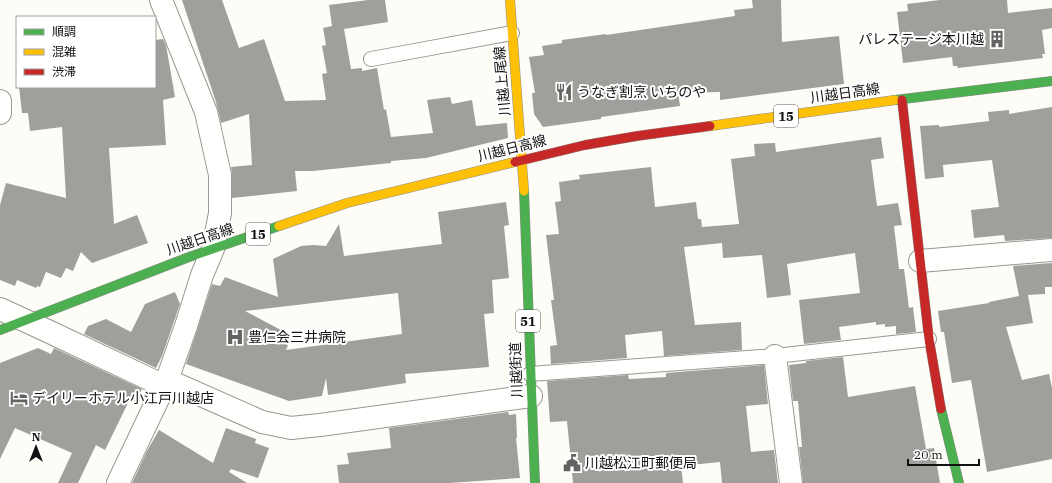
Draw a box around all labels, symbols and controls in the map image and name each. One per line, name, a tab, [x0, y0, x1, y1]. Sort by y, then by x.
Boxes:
legend	[16, 16, 156, 88]
text: 順調	[52, 24, 76, 39]
building icon: パレステージ本川越	[987, 29, 1007, 49]
place label: パレステージ本川越	[858, 30, 984, 48]
text: 混雑	[52, 44, 76, 59]
street label: 川越上尾線	[490, 45, 514, 117]
text: 渋滞	[52, 64, 76, 79]
street label: 川越日高線	[809, 79, 881, 107]
restaurant icon: うなぎ割烹 いちのや	[554, 82, 574, 102]
place label: うなぎ割烹 いちのや	[577, 83, 706, 101]
road number: 15	[774, 105, 798, 127]
street label: 川越日高線	[476, 131, 548, 165]
street label: 川越日高線	[164, 219, 236, 259]
road number: 15	[246, 223, 270, 245]
road number: 51	[516, 310, 540, 332]
hospital icon: 豊仁会三井病院	[225, 327, 245, 347]
place label: 豊仁会三井病院	[248, 328, 346, 346]
street label: 川越街道	[506, 342, 526, 398]
hotel icon: デイリーホテル小江戸川越店	[9, 388, 29, 408]
place label: デイリーホテル小江戸川越店	[32, 389, 214, 407]
north arrow	[16, 427, 56, 467]
text: N	[32, 430, 41, 444]
scale bar	[908, 441, 979, 467]
text: 20 m	[914, 447, 943, 462]
public building icon: 川越松江町郵便局	[562, 453, 582, 473]
place label: 川越松江町郵便局	[585, 454, 697, 472]

